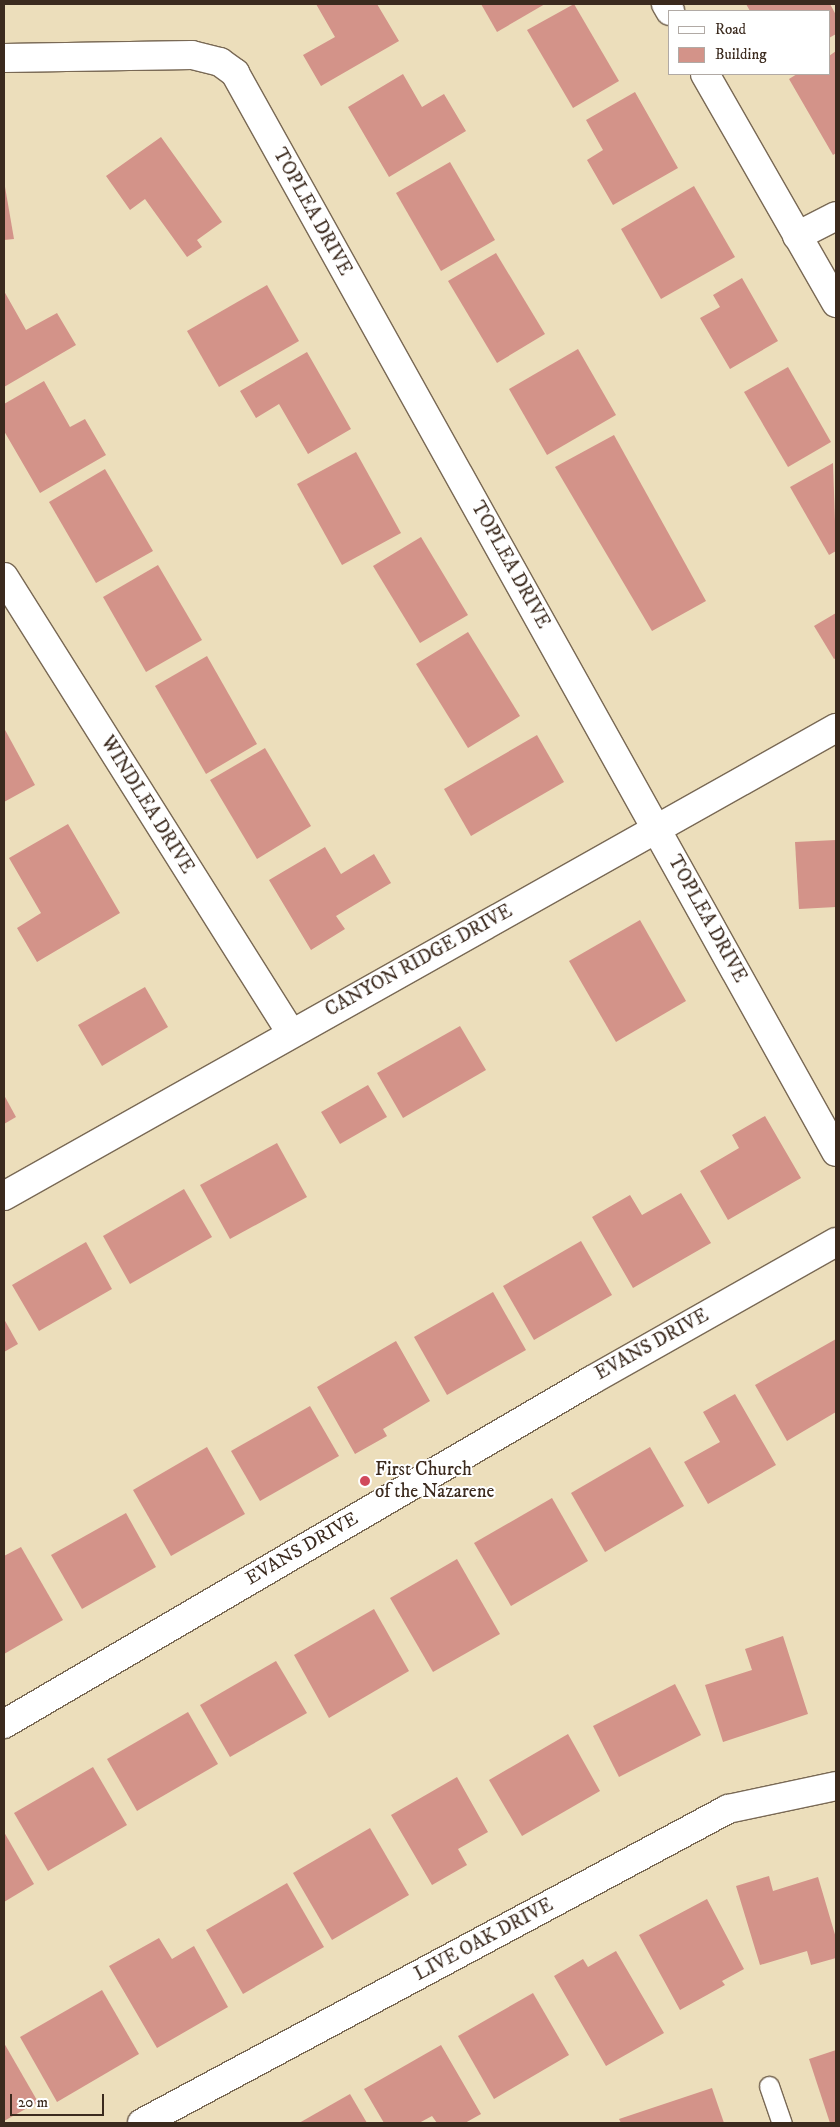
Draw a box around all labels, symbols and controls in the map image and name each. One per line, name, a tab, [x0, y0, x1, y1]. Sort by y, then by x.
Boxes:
legend	[668, 10, 830, 75]
text: Road	[715, 20, 746, 39]
text: Building	[715, 45, 767, 64]
street label: TOPLEA DRIVE	[268, 144, 356, 280]
street label: TOPLEA DRIVE	[466, 497, 554, 633]
street label: WINDLEA DRIVE	[95, 732, 199, 878]
street label: TOPLEA DRIVE	[663, 851, 751, 987]
street label: CANYON RIDGE DRIVE	[322, 900, 516, 1022]
street label: EVANS DRIVE	[591, 1304, 713, 1386]
place label: First Church of the Nazarene	[375, 1459, 494, 1503]
marker: First Church of the Nazarene	[359, 1475, 371, 1487]
street label: EVANS DRIVE	[242, 1508, 362, 1590]
street label: LIVE OAK DRIVE	[411, 1894, 557, 1986]
scale bar	[12, 2084, 106, 2116]
text: 20 m	[18, 2093, 48, 2112]

